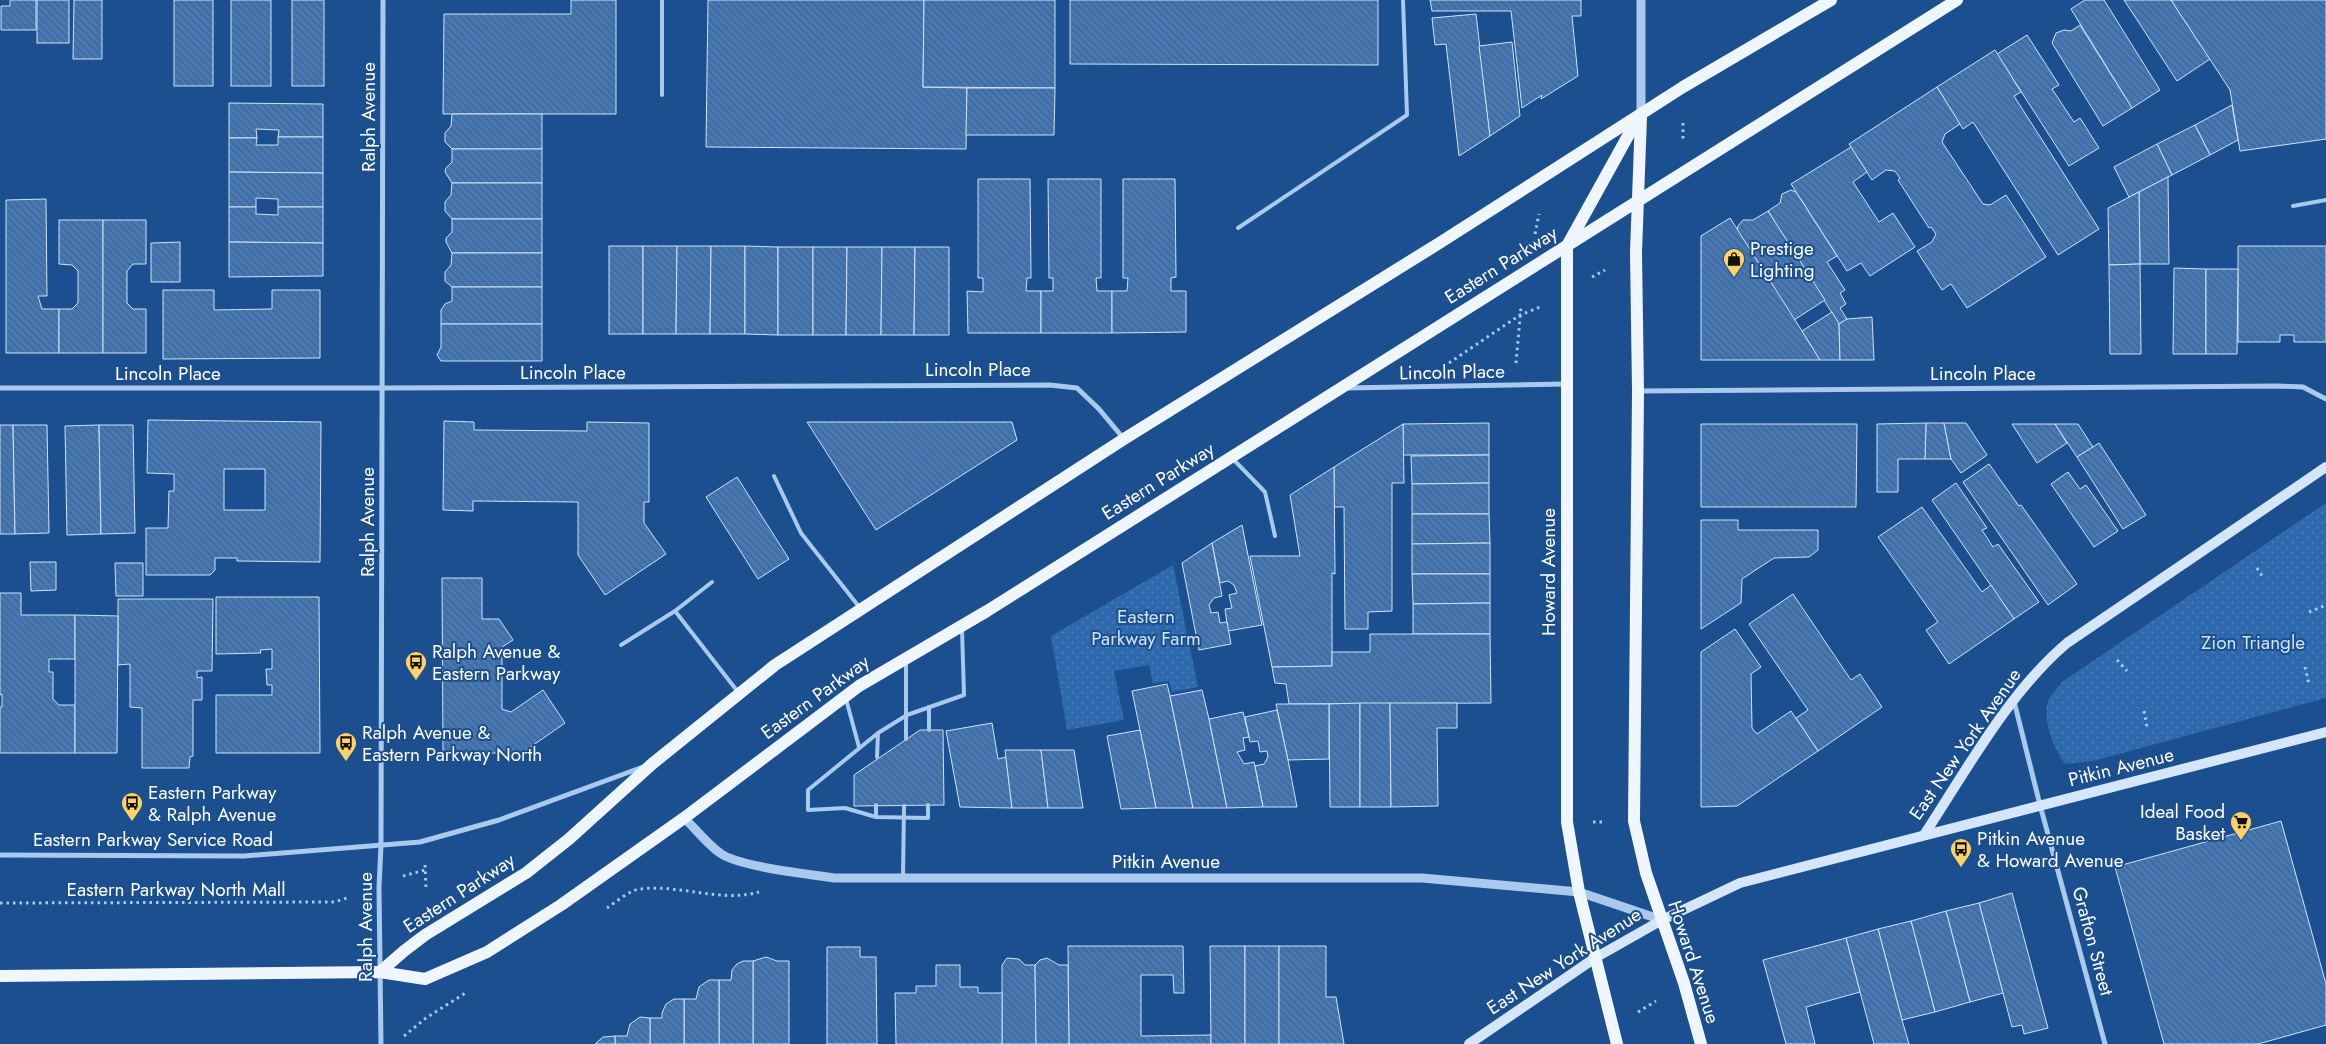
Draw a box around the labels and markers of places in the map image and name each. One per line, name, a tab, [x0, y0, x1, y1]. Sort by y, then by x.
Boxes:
place label: Prestige Lighting	[1750, 235, 1815, 284]
shop icon: Prestige Lighting	[1722, 247, 1746, 278]
place label: Ralph Avenue & Eastern Parkway	[432, 638, 561, 687]
bus stop icon: Ralph Avenue & Eastern Parkway	[404, 650, 428, 681]
place label: Ralph Avenue & Eastern Parkway North	[362, 719, 542, 768]
bus stop icon: Ralph Avenue & Eastern Parkway North	[334, 731, 358, 762]
place label: Eastern Parkway & Ralph Avenue	[148, 779, 277, 828]
bus stop icon: Eastern Parkway & Ralph Avenue	[120, 791, 144, 822]
place label: Ideal Food Basket	[2140, 798, 2225, 847]
supermarket icon: Ideal Food Basket	[2229, 810, 2253, 841]
place label: Pitkin Avenue & Howard Avenue	[1977, 825, 2124, 874]
bus stop icon: Pitkin Avenue & Howard Avenue	[1949, 837, 1973, 868]

